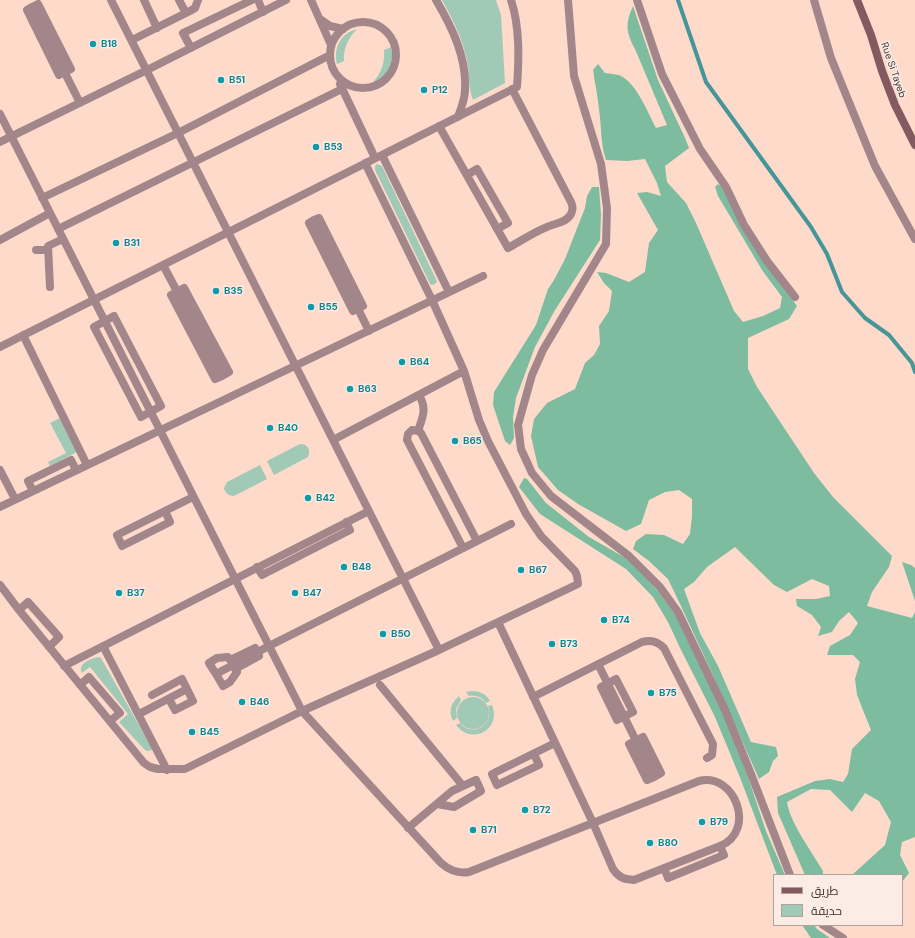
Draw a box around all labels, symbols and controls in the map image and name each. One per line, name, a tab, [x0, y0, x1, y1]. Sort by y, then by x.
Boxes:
place label: B18	[101, 38, 117, 50]
marker: B18	[88, 39, 98, 49]
street label: Rue Si Tayeb	[878, 41, 908, 99]
place label: B51	[229, 74, 245, 86]
marker: B51	[216, 75, 226, 85]
place label: P12	[432, 84, 448, 96]
marker: P12	[419, 85, 429, 95]
place label: B53	[324, 141, 343, 153]
marker: B53	[311, 142, 321, 152]
place label: B31	[124, 237, 140, 249]
marker: B31	[111, 238, 121, 248]
place label: B35	[224, 285, 243, 297]
marker: B35	[211, 286, 221, 296]
place label: B55	[319, 301, 338, 313]
marker: B55	[306, 302, 316, 312]
place label: B64	[410, 356, 429, 368]
marker: B64	[397, 357, 407, 367]
place label: B63	[358, 383, 377, 395]
marker: B63	[345, 384, 355, 394]
place label: B40	[278, 422, 298, 434]
marker: B40	[265, 423, 275, 433]
place label: B65	[463, 435, 482, 447]
marker: B65	[450, 436, 460, 446]
place label: B42	[316, 492, 335, 504]
marker: B42	[303, 493, 313, 503]
place label: B48	[352, 561, 371, 573]
marker: B48	[339, 562, 349, 572]
place label: B67	[529, 564, 547, 576]
marker: B67	[516, 565, 526, 575]
place label: B37	[127, 587, 145, 599]
place label: B47	[303, 587, 321, 599]
marker: B37	[114, 588, 124, 598]
marker: B47	[290, 588, 300, 598]
place label: B74	[612, 614, 630, 626]
marker: B74	[599, 615, 609, 625]
place label: B50	[391, 628, 411, 640]
marker: B50	[378, 629, 388, 639]
place label: B73	[560, 638, 578, 650]
marker: B73	[547, 639, 557, 649]
place label: B75	[659, 687, 677, 699]
marker: B75	[646, 688, 656, 698]
place label: B46	[250, 696, 269, 708]
marker: B46	[237, 697, 247, 707]
place label: B45	[200, 726, 219, 738]
marker: B45	[187, 727, 197, 737]
place label: B72	[533, 804, 550, 816]
marker: B72	[520, 805, 530, 815]
place label: B79	[710, 816, 728, 828]
marker: B79	[697, 817, 707, 827]
place label: B71	[481, 824, 497, 836]
marker: B71	[468, 825, 478, 835]
place label: B80	[658, 837, 678, 849]
marker: B80	[645, 838, 655, 848]
legend	[773, 874, 903, 926]
text: طريق	[811, 883, 838, 899]
text: حديقة	[811, 903, 842, 919]

